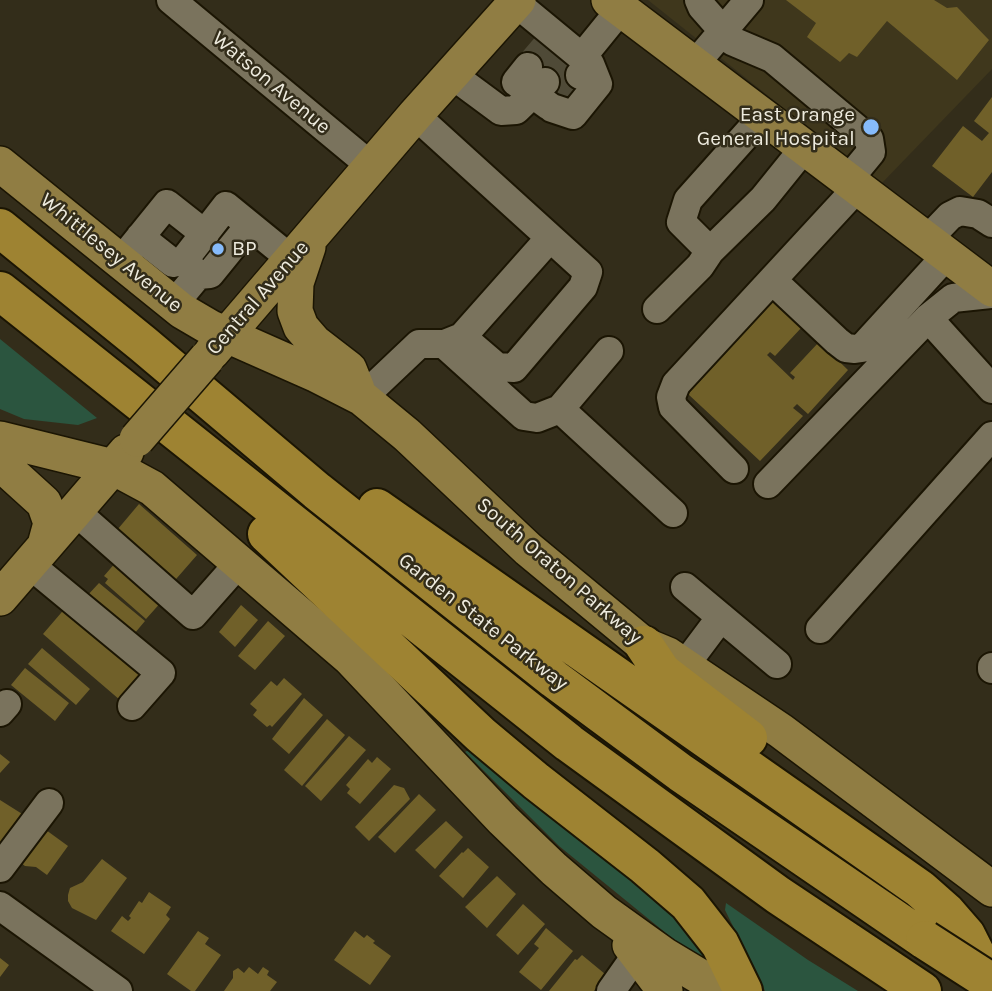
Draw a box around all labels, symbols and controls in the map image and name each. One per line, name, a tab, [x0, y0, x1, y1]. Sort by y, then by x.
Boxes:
street label: Watson Avenue	[207, 26, 335, 140]
place label: East Orange General Hospital	[697, 102, 855, 152]
marker: East Orange General Hospital	[861, 117, 881, 137]
street label: Whittlesey Avenue	[35, 188, 187, 318]
street label: Central Avenue	[201, 236, 315, 360]
place label: BP	[232, 236, 257, 262]
marker: BP	[210, 241, 226, 257]
street label: South Oraton Parkway	[471, 492, 647, 650]
street label: Garden State Parkway	[393, 548, 573, 696]

